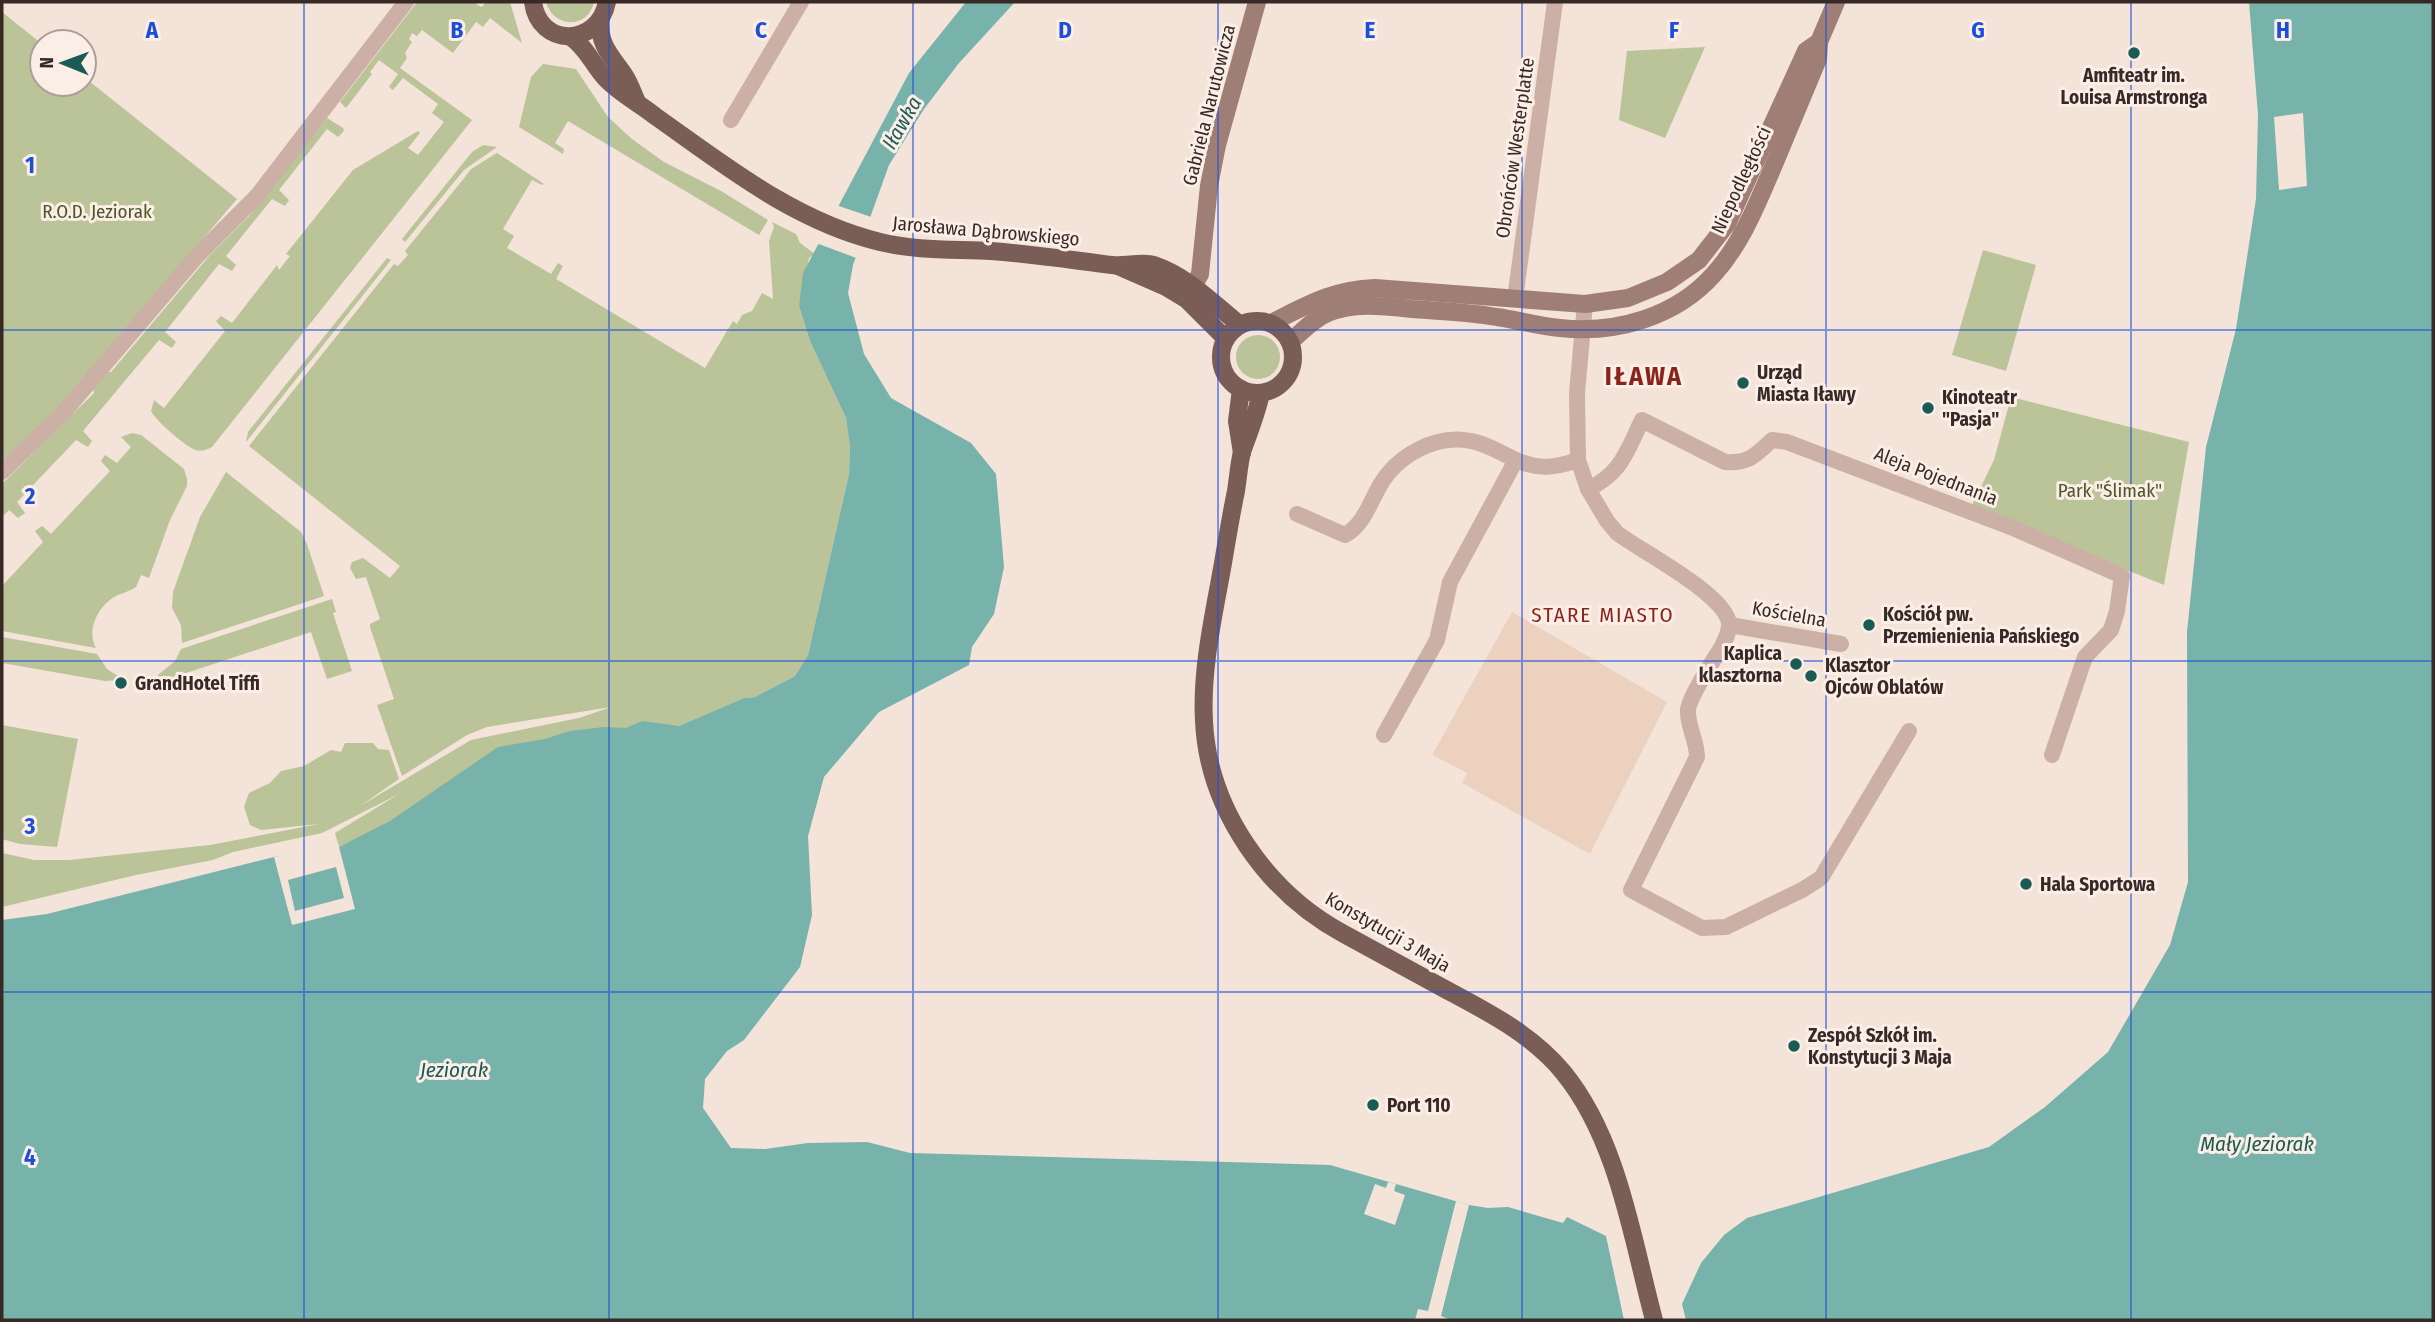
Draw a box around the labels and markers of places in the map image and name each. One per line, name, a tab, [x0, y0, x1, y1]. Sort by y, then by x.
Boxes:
marker: Amfiteatr im. Louisa Armstronga	[2126, 45, 2142, 61]
place label: Amfiteatr im. Louisa Armstronga	[2061, 64, 2207, 109]
place label: Urząd Miasta Iławy	[1757, 361, 1857, 406]
marker: Urząd Miasta Iławy	[1735, 375, 1751, 391]
place label: Kinoteatr "Pasja"	[1942, 386, 2018, 431]
marker: Kinoteatr "Pasja"	[1920, 400, 1936, 416]
place label: Kościół pw. Przemienienia Pańskiego	[1883, 603, 2080, 648]
marker: Kościół pw. Przemienienia Pańskiego	[1861, 617, 1877, 633]
place label: Kaplica klasztorna	[1699, 642, 1782, 687]
place label: Klasztor Ojców Oblatów	[1825, 654, 1943, 699]
marker: Kaplica klasztorna	[1788, 656, 1804, 672]
marker: Klasztor Ojców Oblatów	[1803, 668, 1819, 684]
place label: GrandHotel Tiffi	[135, 672, 260, 695]
marker: GrandHotel Tiffi	[113, 675, 129, 691]
place label: Hala Sportowa	[2040, 873, 2155, 896]
marker: Hala Sportowa	[2018, 876, 2034, 892]
place label: Zespół Szkół im. Konstytucji 3 Maja	[1808, 1024, 1952, 1069]
marker: Zespół Szkół im. Konstytucji 3 Maja	[1786, 1038, 1802, 1054]
place label: Port 110	[1387, 1094, 1451, 1117]
marker: Port 110	[1365, 1097, 1381, 1113]

